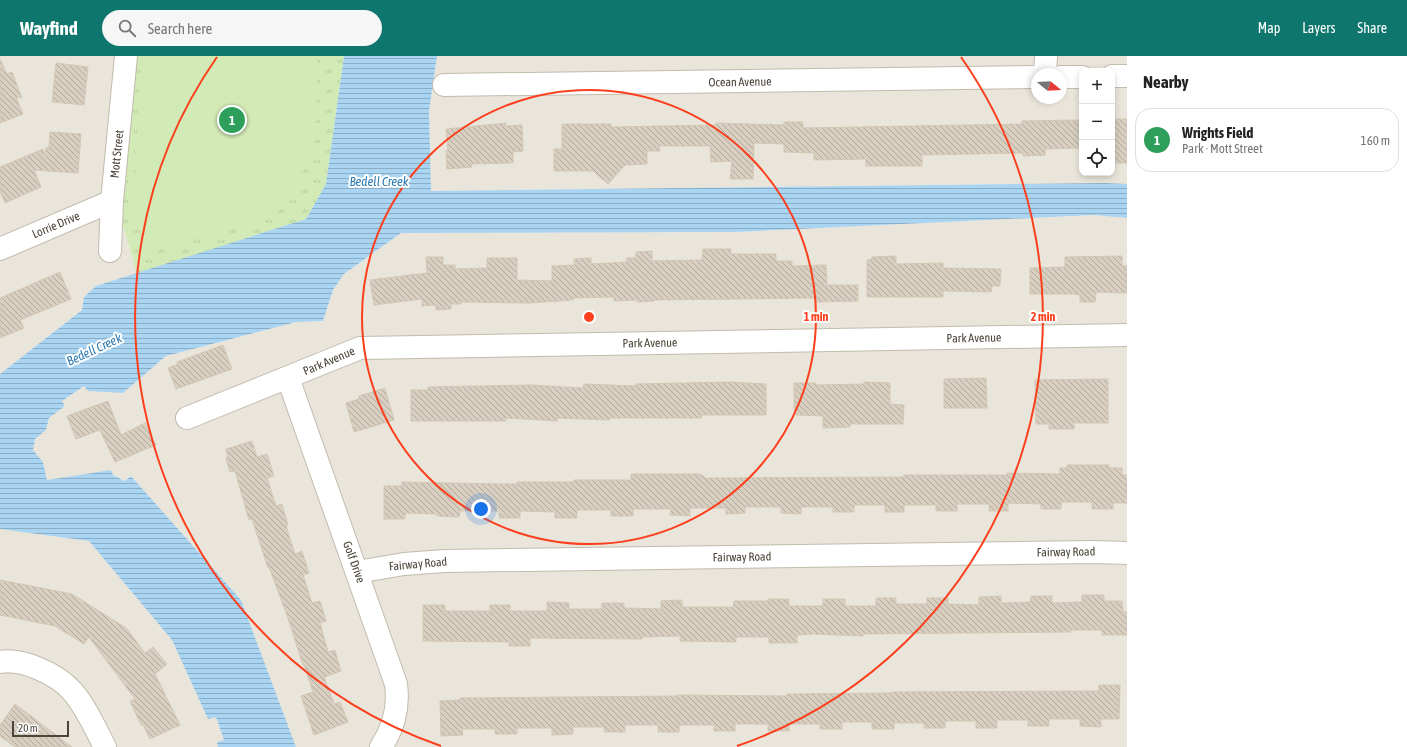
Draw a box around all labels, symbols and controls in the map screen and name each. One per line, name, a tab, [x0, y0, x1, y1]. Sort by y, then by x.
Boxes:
search box	[102, 10, 382, 46]
text: Wayfind	[20, 17, 78, 39]
icon: search	[116, 17, 138, 39]
text: Search here	[148, 20, 212, 37]
text: Map	[1258, 20, 1280, 36]
text: Layers	[1302, 20, 1335, 36]
text: Share	[1357, 20, 1387, 36]
north arrow	[1031, 68, 1067, 104]
map controls	[1079, 68, 1115, 176]
button: +	[1079, 68, 1115, 104]
text: Nearby	[1143, 72, 1189, 92]
street label: Ocean Avenue	[708, 74, 772, 90]
button: −	[1079, 104, 1115, 140]
pin: 1	[219, 105, 245, 135]
text: Wrights Field	[1182, 124, 1253, 141]
street label: Mott Street	[107, 129, 127, 179]
text: 1	[1154, 133, 1160, 148]
text: 160 m	[1361, 133, 1390, 148]
button: locate	[1079, 140, 1115, 176]
text: Park · Mott Street	[1182, 141, 1263, 156]
water label: Bedell Creek	[349, 174, 409, 189]
street label: Lorrie Drive	[30, 209, 82, 241]
centre of rings	[582, 310, 596, 324]
text: 1 min	[804, 310, 828, 324]
text: 2 min	[1031, 310, 1055, 324]
water label: Bedell Creek	[64, 330, 124, 369]
street label: Park Avenue	[946, 331, 1002, 345]
street label: Park Avenue	[622, 336, 678, 350]
street label: Park Avenue	[301, 344, 357, 378]
your location	[471, 499, 491, 519]
street label: Golf Drive	[340, 539, 368, 585]
street label: Fairway Road	[1037, 544, 1095, 560]
street label: Fairway Road	[713, 549, 771, 565]
street label: Fairway Road	[388, 554, 448, 574]
scale bar	[12, 719, 69, 738]
text: 20 m	[18, 722, 38, 734]

